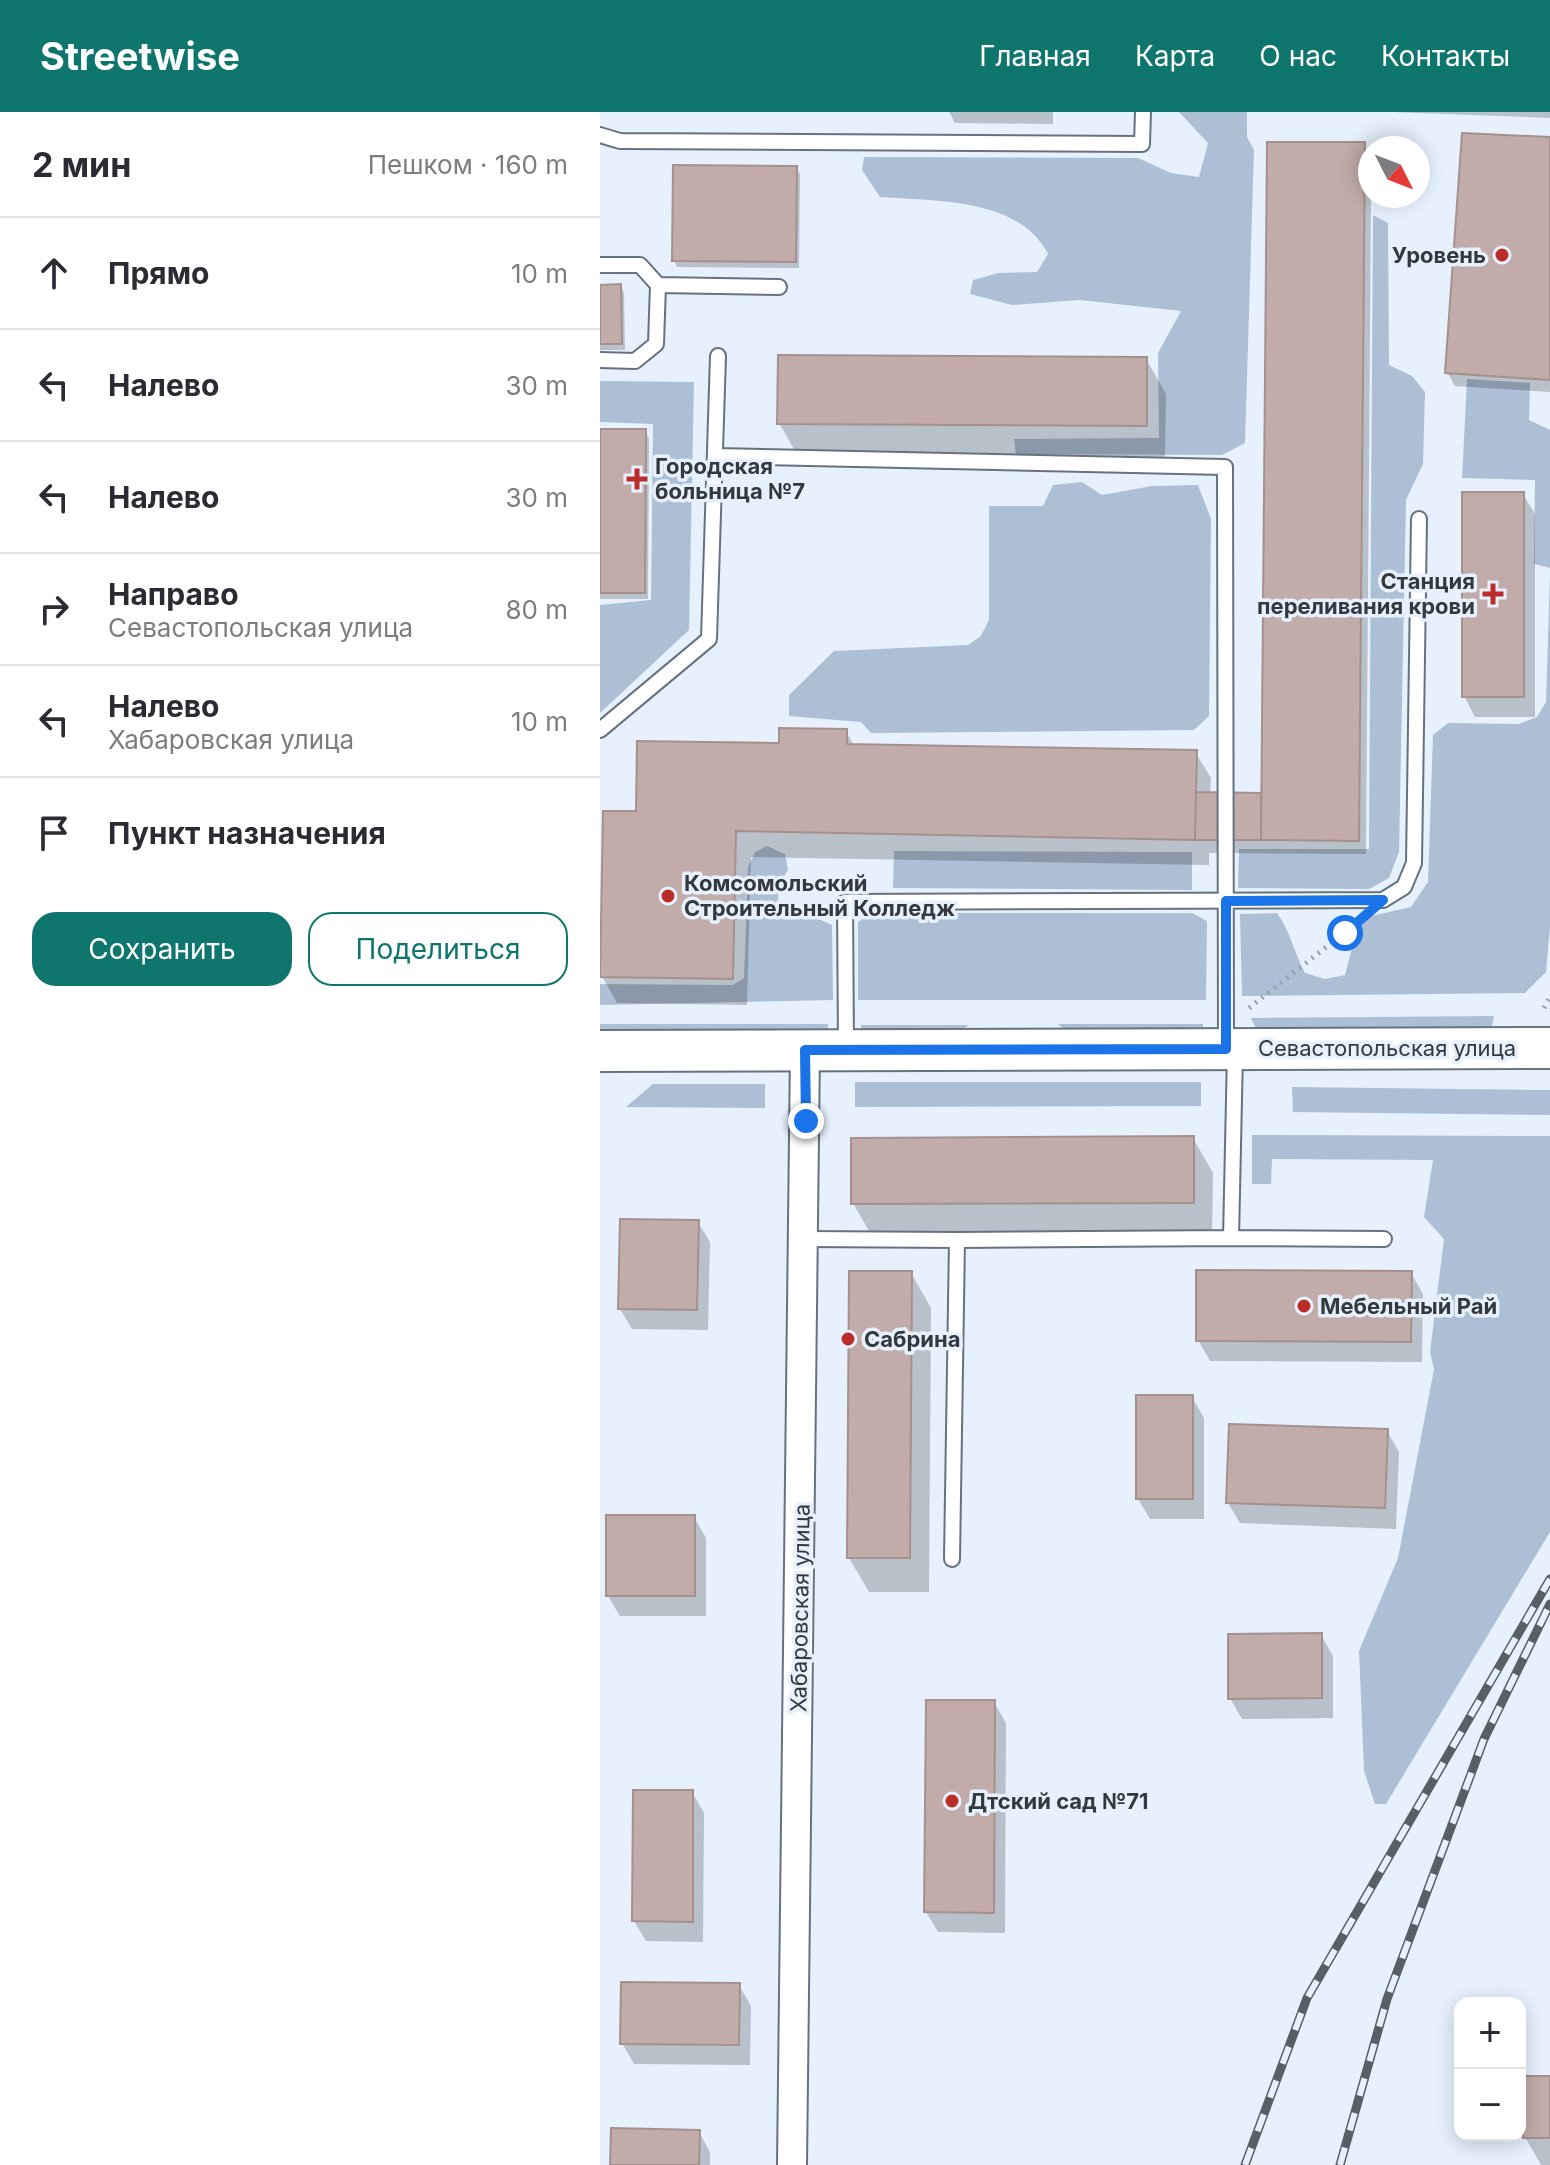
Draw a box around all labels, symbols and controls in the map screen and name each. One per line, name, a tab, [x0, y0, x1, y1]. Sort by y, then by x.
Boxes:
text: Streetwise	[40, 33, 240, 79]
text: Главная	[979, 39, 1091, 73]
text: Карта	[1135, 39, 1215, 73]
text: О нас	[1259, 39, 1337, 73]
text: Контакты	[1381, 39, 1510, 73]
north arrow	[1358, 136, 1430, 208]
text: 2 мин	[32, 144, 131, 185]
text: Пешком · 160 m	[368, 149, 568, 180]
place label: Уровень	[1392, 242, 1486, 268]
marker: Уровень	[1493, 246, 1511, 264]
icon: ahead	[32, 251, 76, 295]
text: Прямо	[108, 255, 209, 291]
text: 10 m	[511, 258, 568, 289]
icon: left	[32, 363, 76, 407]
text: Налево	[108, 367, 220, 403]
text: 30 m	[505, 370, 568, 401]
place label: Городская больница №7	[655, 453, 805, 504]
marker: Городская больница №7	[626, 468, 648, 490]
icon: left	[32, 475, 76, 519]
text: Налево	[108, 479, 220, 515]
text: 30 m	[505, 482, 568, 513]
place label: Станция переливания крови	[1257, 568, 1475, 619]
text: Направо	[108, 576, 239, 612]
marker: Станция переливания крови	[1482, 583, 1504, 605]
icon: right	[32, 587, 76, 631]
text: 80 m	[505, 594, 568, 625]
text: Севастопольская улица	[108, 612, 413, 643]
text: Налево	[108, 688, 220, 724]
icon: left	[32, 699, 76, 743]
text: 10 m	[511, 706, 568, 737]
text: Хабаровская улица	[108, 724, 354, 755]
icon: arrive	[32, 811, 76, 855]
text: Пункт назначения	[108, 815, 386, 851]
place label: Комсомольский Строительный Колледж	[684, 870, 955, 921]
marker: Комсомольский Строительный Колледж	[659, 887, 677, 905]
button: Сохранить	[32, 912, 292, 986]
button: Поделиться	[308, 912, 568, 986]
route start	[1327, 915, 1363, 951]
street label: Севастопольская улица	[1258, 1035, 1516, 1061]
route end	[788, 1103, 824, 1139]
place label: Мебельный Рай	[1320, 1293, 1497, 1319]
marker: Мебельный Рай	[1295, 1297, 1313, 1315]
place label: Сабрина	[864, 1326, 961, 1352]
marker: Сабрина	[839, 1330, 857, 1348]
street label: Хабаровская улица	[785, 1504, 815, 1712]
place label: Дтский сад №71	[968, 1788, 1149, 1814]
marker: Дтский сад №71	[943, 1792, 961, 1810]
map controls	[1454, 1997, 1526, 2141]
button: +	[1454, 1997, 1526, 2069]
button: −	[1454, 2069, 1526, 2141]

